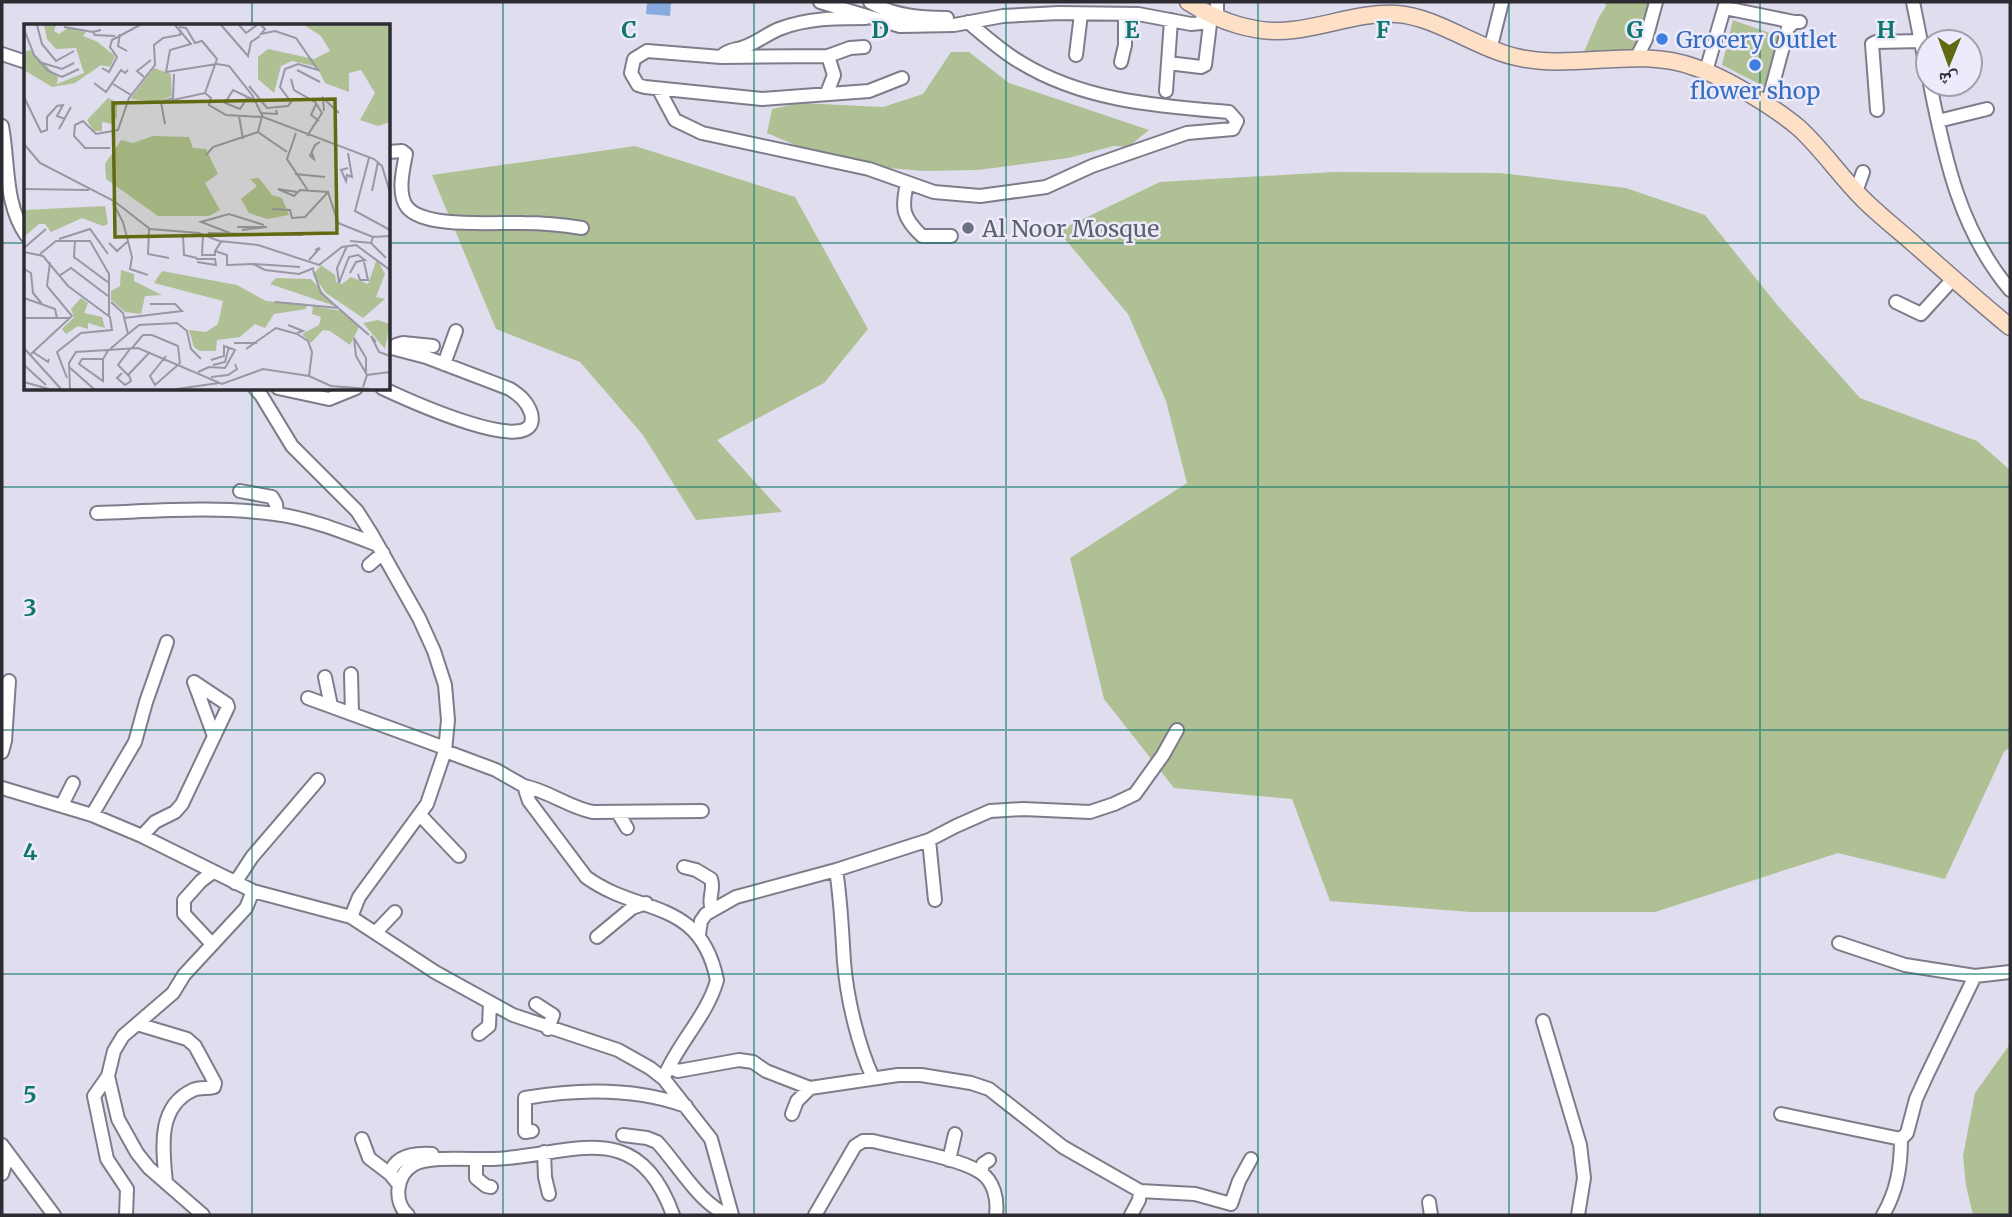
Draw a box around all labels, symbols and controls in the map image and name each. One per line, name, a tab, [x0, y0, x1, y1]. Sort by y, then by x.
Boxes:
text: C	[621, 15, 637, 44]
text: D	[871, 15, 889, 44]
text: E	[1124, 15, 1140, 44]
text: F	[1376, 15, 1390, 44]
text: G	[1627, 15, 1644, 44]
text: H	[1877, 15, 1896, 44]
inset map	[24, 24, 390, 390]
place label: Grocery Outlet	[1676, 25, 1837, 54]
north arrow	[1914, 28, 1984, 98]
marker: Grocery Outlet	[1654, 31, 1670, 47]
marker: flower shop	[1747, 57, 1763, 73]
text: ش	[1938, 68, 1959, 92]
place label: flower shop	[1690, 76, 1820, 105]
place label: Al Noor Mosque	[981, 214, 1159, 243]
marker: Al Noor Mosque	[960, 220, 976, 236]
text: 3	[23, 593, 37, 622]
text: 4	[23, 837, 38, 866]
text: 5	[23, 1080, 37, 1109]

